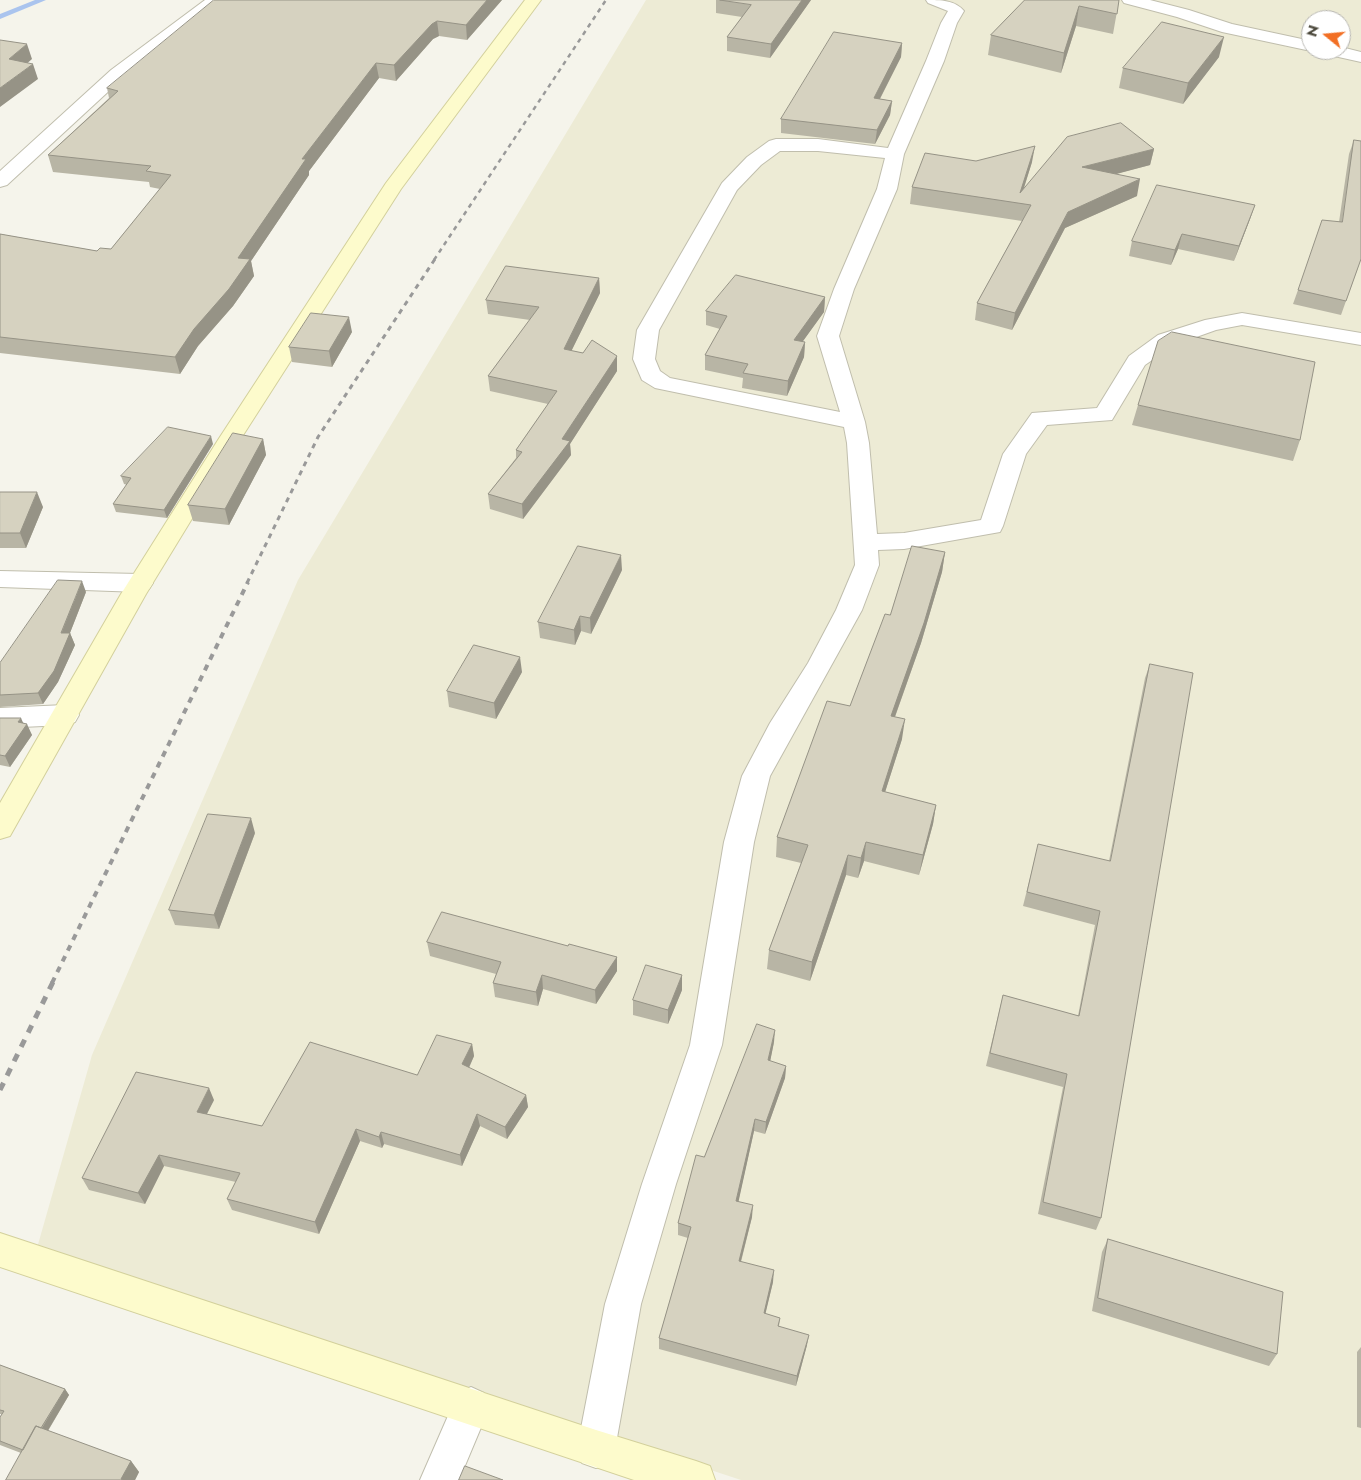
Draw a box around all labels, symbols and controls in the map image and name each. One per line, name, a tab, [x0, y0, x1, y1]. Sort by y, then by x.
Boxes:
north arrow	[1301, 10, 1351, 60]
text: N	[1301, 23, 1324, 39]

